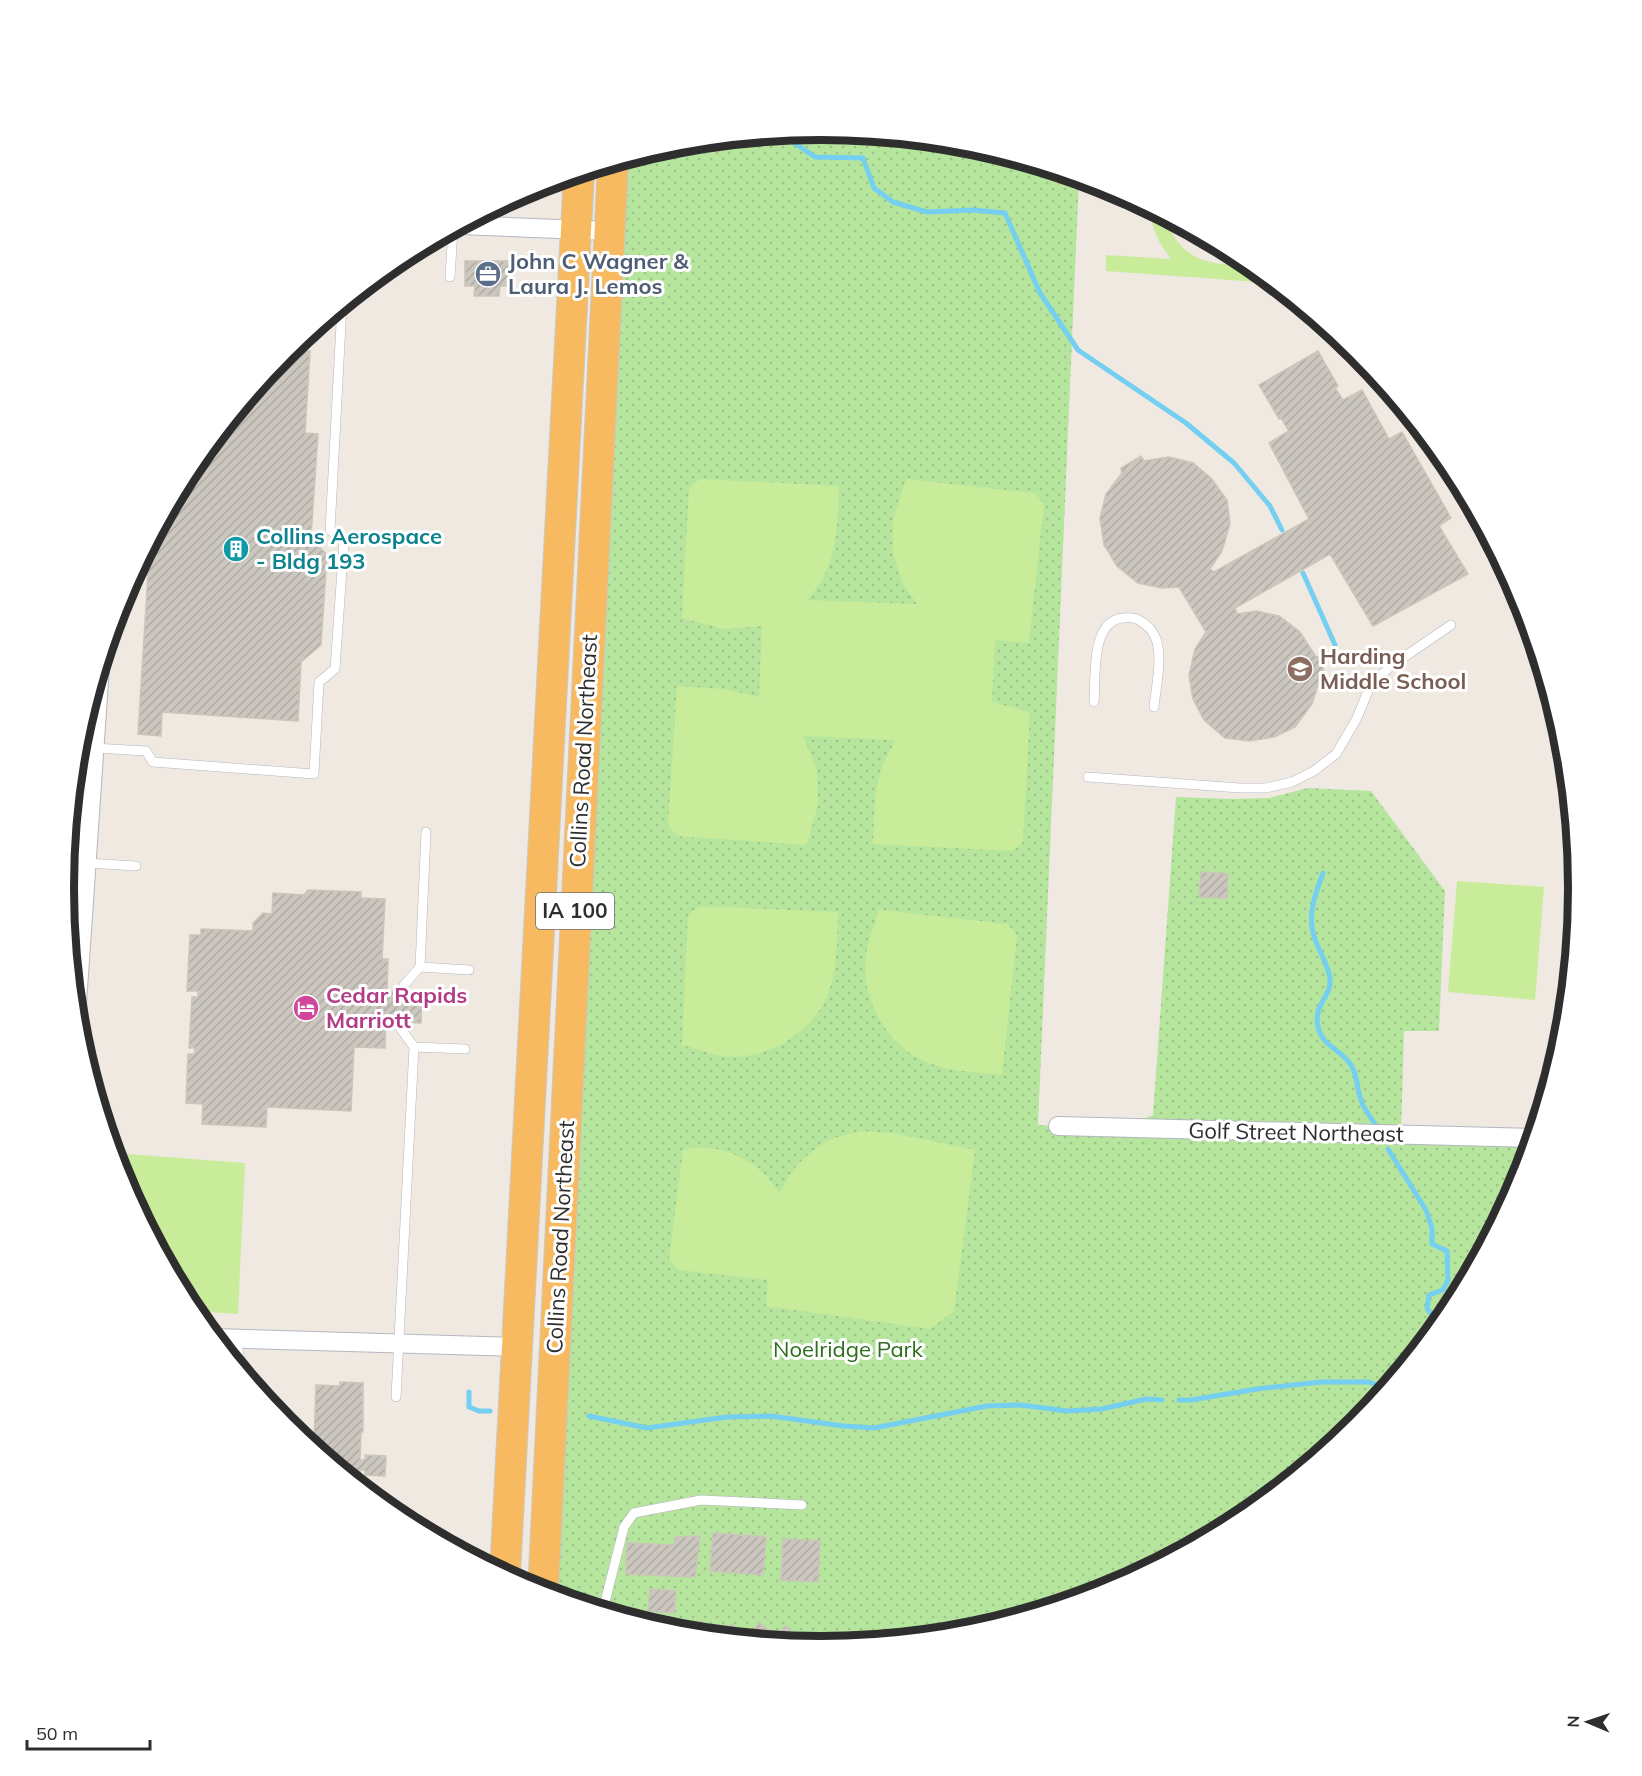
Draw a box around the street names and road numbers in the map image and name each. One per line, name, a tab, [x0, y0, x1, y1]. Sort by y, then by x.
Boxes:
street label: Collins Road Northeast	[563, 633, 603, 868]
road number: IA 100	[536, 893, 614, 929]
street label: Golf Street Northeast	[1188, 1116, 1404, 1148]
street label: Collins Road Northeast	[540, 1119, 580, 1354]

